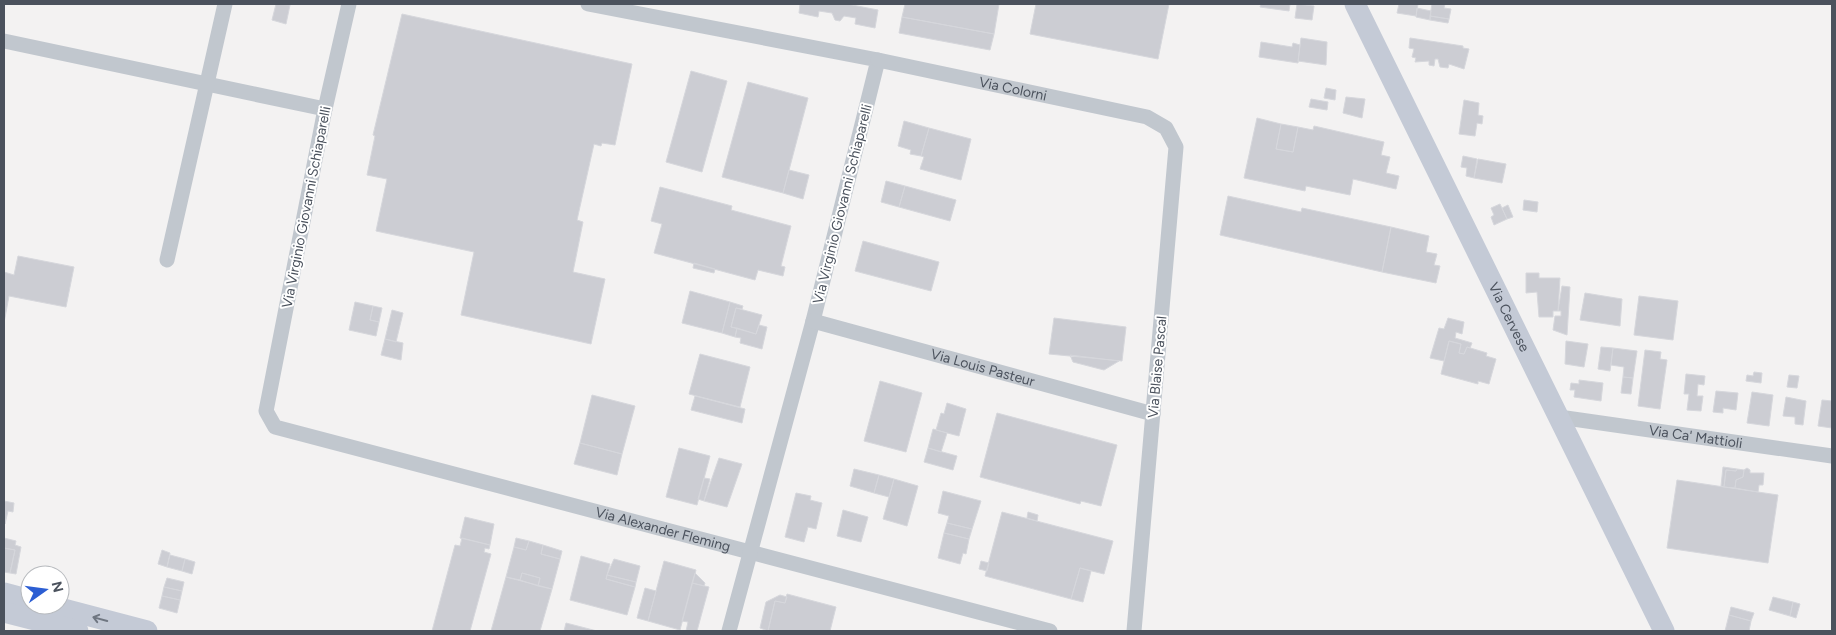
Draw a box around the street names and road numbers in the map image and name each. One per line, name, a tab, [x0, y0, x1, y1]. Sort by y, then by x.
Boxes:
street label: Via Colorni	[977, 74, 1048, 105]
street label: Via Virginio Giovanni Schiaparelli	[809, 102, 876, 306]
street label: Via Virginio Giovanni Schiaparelli	[279, 105, 334, 309]
street label: Via Cervese	[1485, 280, 1533, 355]
street label: Via Blaise Pascal	[1145, 315, 1170, 419]
street label: Via Louis Pasteur	[929, 346, 1037, 390]
street label: Via Ca' Mattioli	[1648, 422, 1743, 452]
street label: Via Alexander Fleming	[594, 504, 732, 556]

